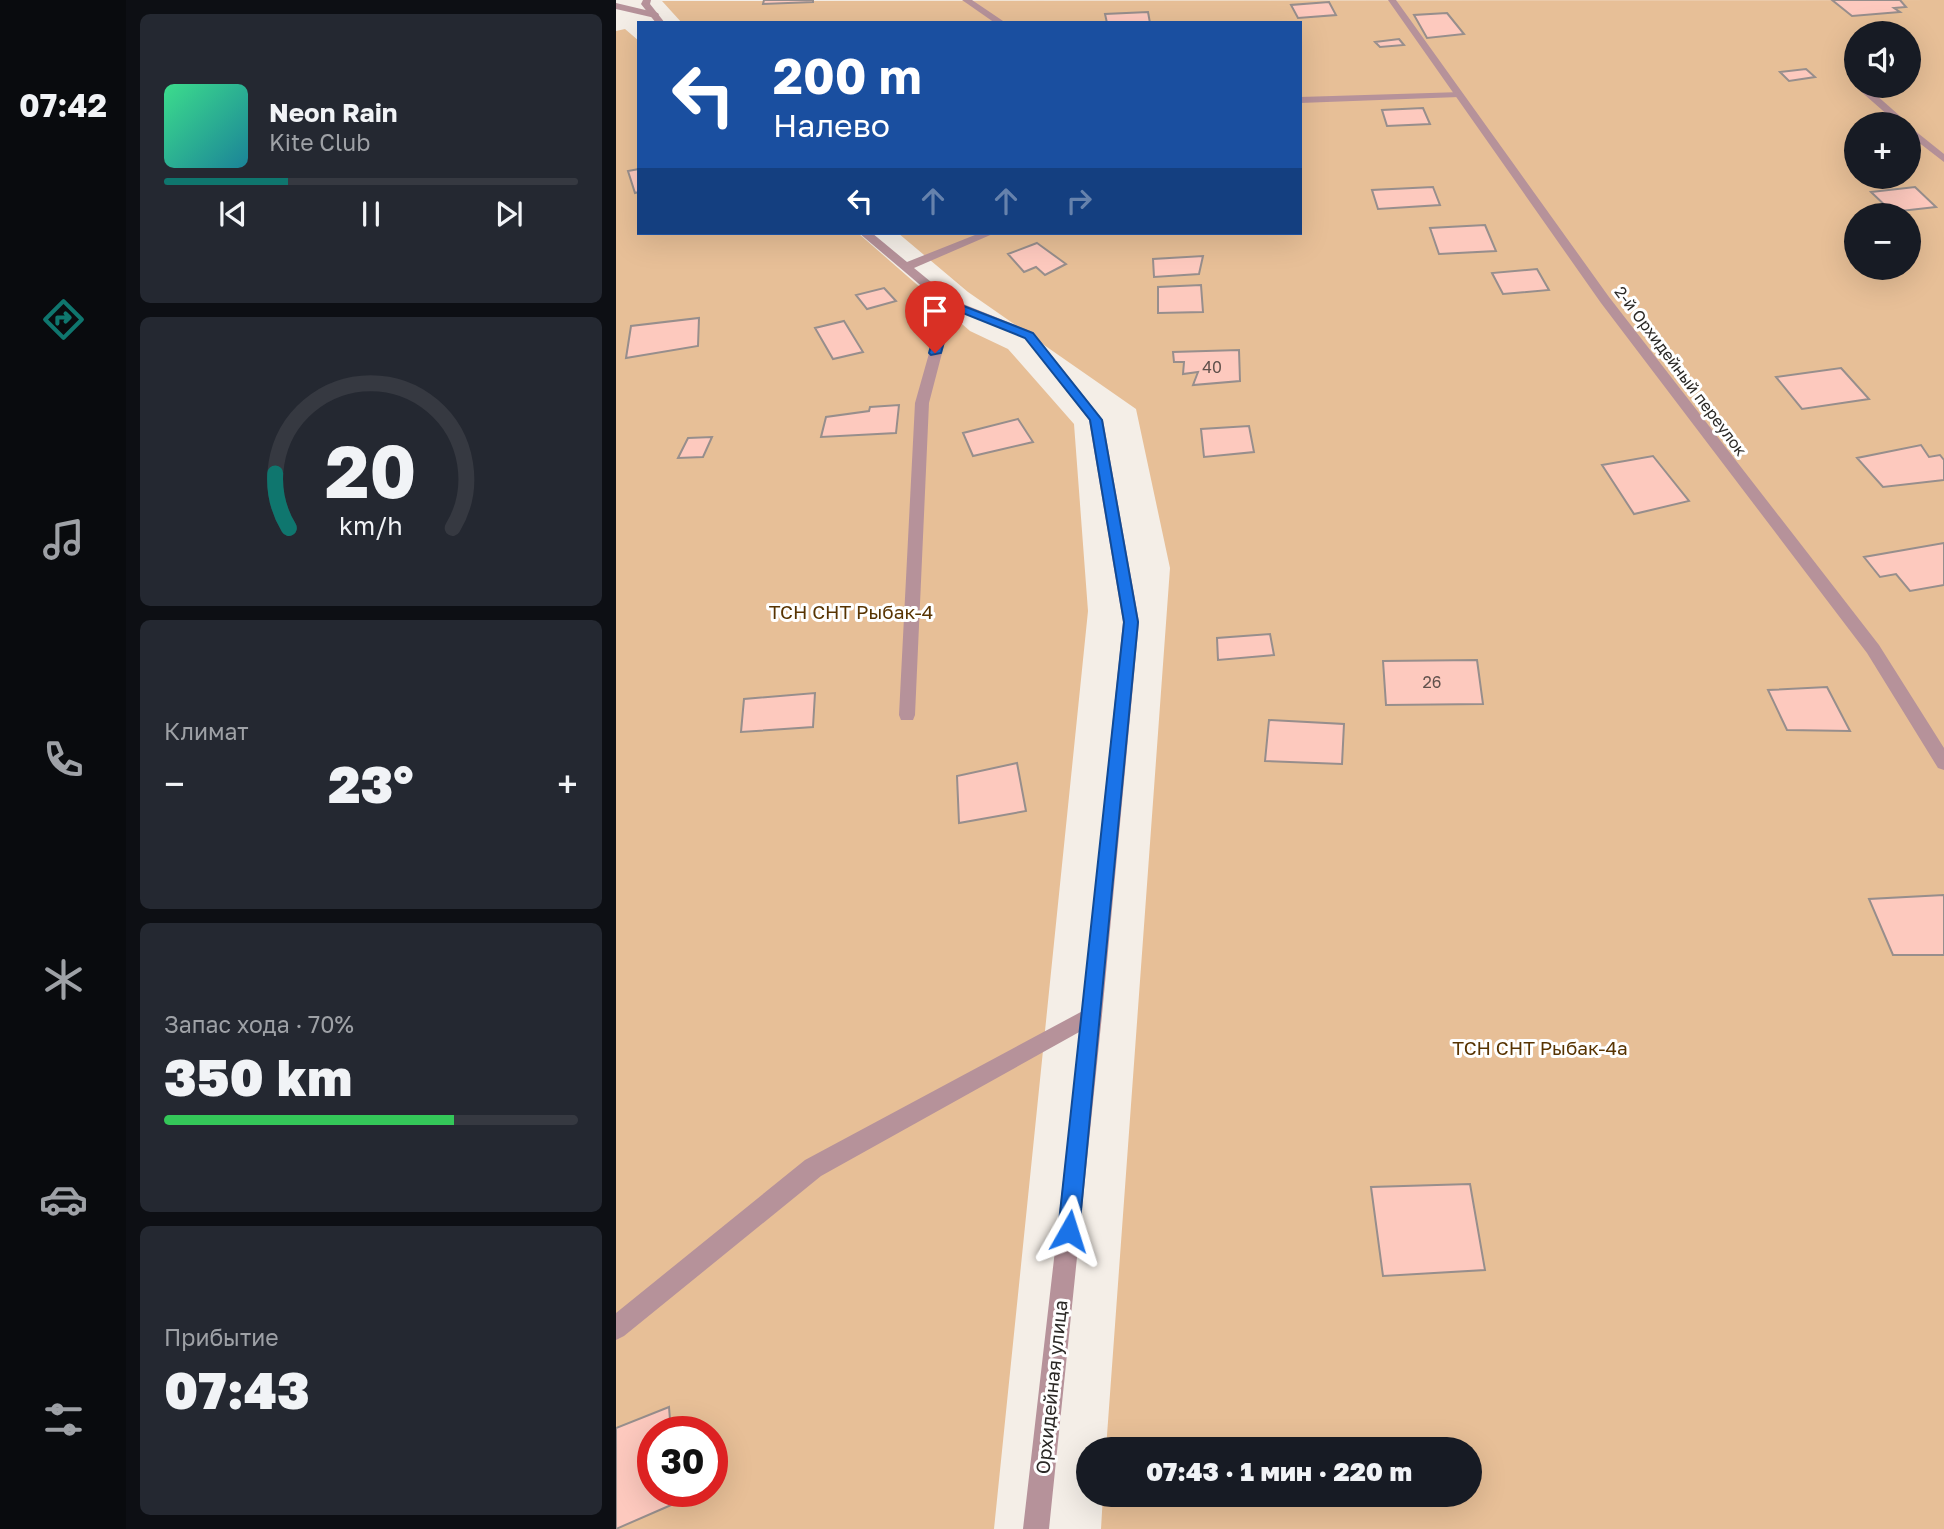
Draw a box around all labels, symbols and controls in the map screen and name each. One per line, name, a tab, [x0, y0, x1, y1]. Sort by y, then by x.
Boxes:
map controls	[1844, 21, 1921, 280]
button: sound	[1844, 21, 1921, 98]
text: 200 m	[773, 46, 922, 105]
icon: left	[658, 49, 749, 140]
text: 07:42	[19, 86, 107, 124]
text: Neon Rain	[269, 97, 398, 128]
text: Налево	[773, 106, 890, 144]
button: +	[1844, 112, 1921, 189]
text: Kite Club	[269, 128, 370, 156]
icon: left	[841, 182, 879, 220]
icon: ahead	[914, 182, 952, 220]
icon: ahead	[987, 182, 1025, 220]
icon: right	[1060, 182, 1098, 220]
icon: previous	[214, 195, 252, 233]
icon: pause	[352, 195, 390, 233]
icon: next	[490, 195, 528, 233]
button: −	[1844, 203, 1921, 280]
pin	[905, 281, 965, 353]
street label: 2-й Орхидейный переулок	[1611, 282, 1751, 460]
icon: arrive	[916, 292, 954, 330]
icon: directions	[39, 295, 88, 344]
house number: 40	[1202, 357, 1222, 377]
text: 20	[325, 427, 417, 514]
text: km/h	[339, 509, 403, 540]
icon: music	[39, 515, 88, 564]
park label: ТСН СНТ Рыбак-4	[769, 600, 933, 623]
house number: 26	[1423, 672, 1441, 692]
text: Климат	[164, 717, 249, 745]
icon: phone	[39, 735, 88, 784]
text: 23°	[328, 752, 414, 814]
text: −	[164, 761, 185, 806]
text: +	[557, 761, 578, 806]
icon: climate	[39, 955, 88, 1004]
text: Запас хода · 70%	[164, 1010, 354, 1038]
park label: ТСН СНТ Рыбак-4а	[1452, 1036, 1628, 1059]
text: 350 km	[164, 1045, 352, 1107]
icon: car	[39, 1175, 88, 1224]
position arrow	[1032, 1194, 1106, 1268]
street label: Орхидейная улица	[1030, 1299, 1072, 1475]
text: Прибытие	[164, 1323, 279, 1351]
text: 07:43	[164, 1358, 310, 1420]
icon: filters	[39, 1395, 88, 1444]
speed limit sign: 30	[637, 1416, 728, 1507]
text: 07:43 · 1 мин · 220 m	[1146, 1456, 1412, 1487]

